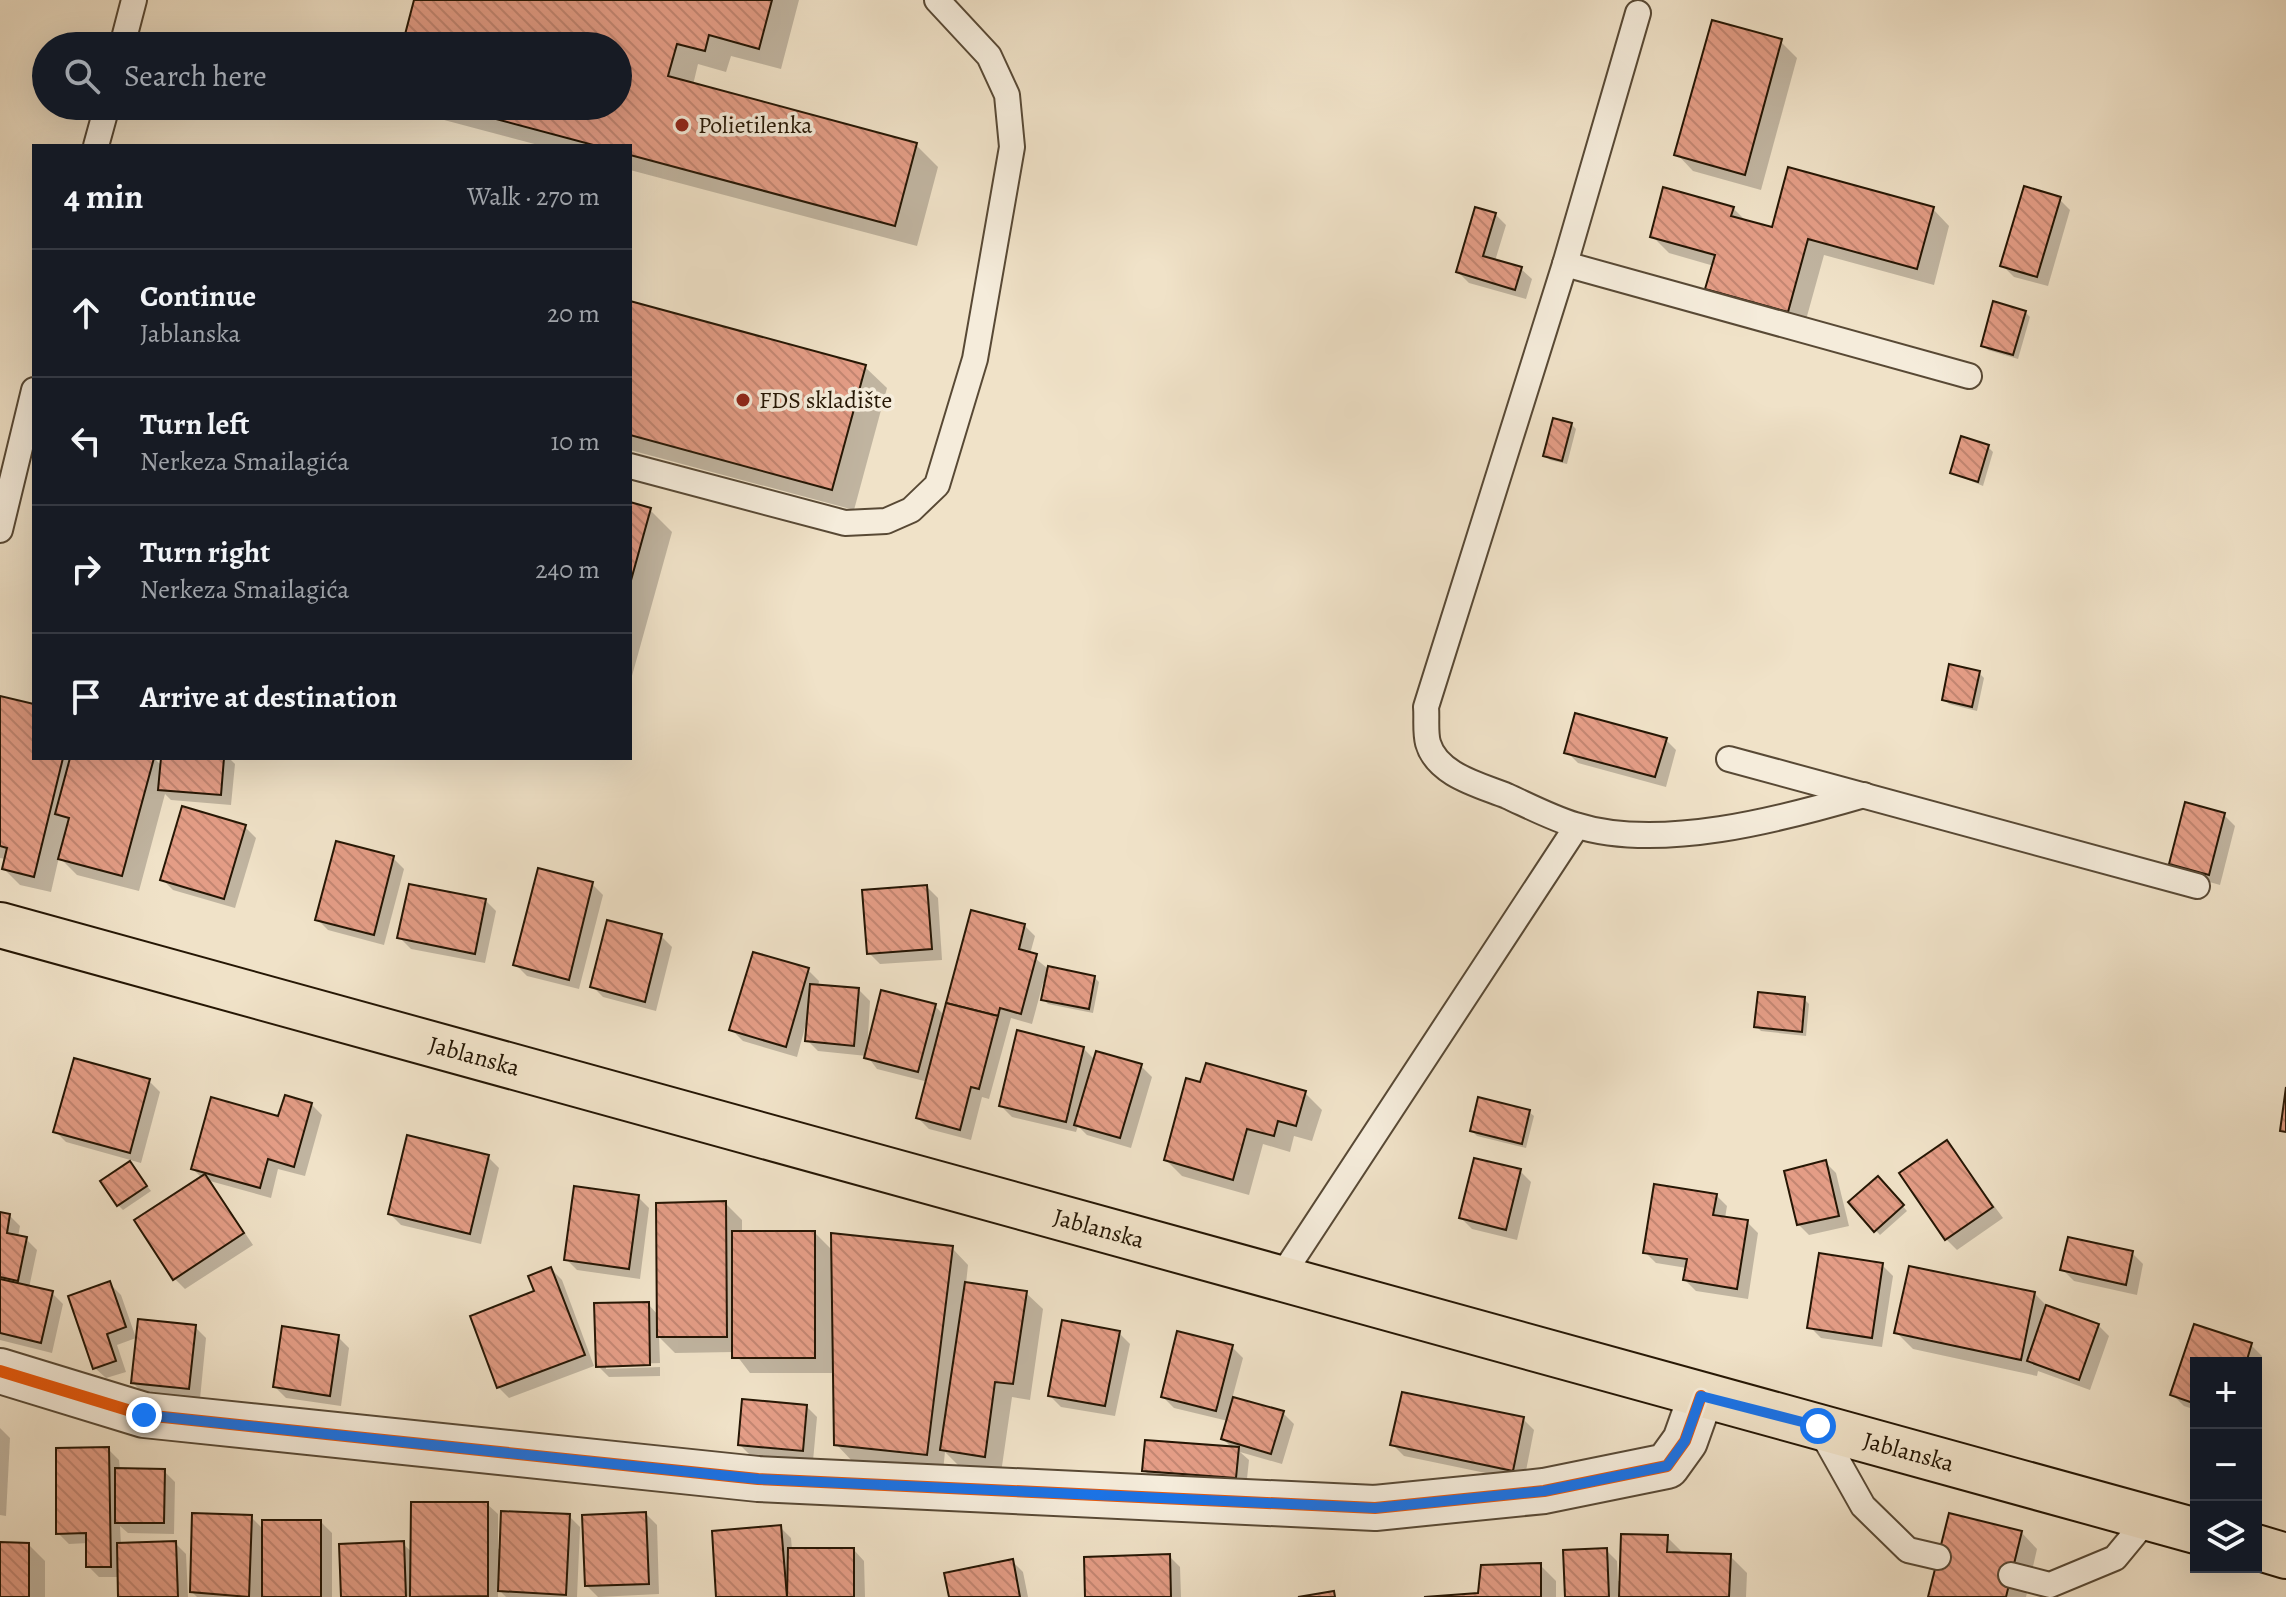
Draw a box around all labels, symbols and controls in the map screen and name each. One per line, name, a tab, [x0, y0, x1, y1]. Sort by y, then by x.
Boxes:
search box	[32, 32, 632, 120]
icon: search	[60, 54, 104, 98]
text: Search here	[124, 56, 267, 96]
place label: Polietilenka	[698, 109, 813, 141]
marker: Polietilenka	[673, 116, 691, 134]
text: 4 min	[64, 173, 143, 220]
text: Walk · 270 m	[467, 179, 600, 214]
text: Continue	[140, 276, 256, 316]
icon: ahead	[64, 291, 108, 335]
text: 20 m	[547, 296, 600, 331]
text: Jablanska	[140, 316, 241, 351]
place label: FDS skladište	[759, 384, 892, 416]
marker: FDS skladište	[734, 391, 752, 409]
text: Turn left	[140, 404, 249, 444]
icon: left	[64, 419, 108, 463]
text: 10 m	[550, 424, 600, 459]
text: Nerkeza Smailagića	[140, 444, 349, 479]
text: Turn right	[140, 532, 270, 572]
icon: right	[64, 547, 108, 591]
text: 240 m	[535, 552, 600, 587]
text: Nerkeza Smailagića	[140, 572, 349, 607]
icon: arrive	[64, 675, 108, 719]
text: Arrive at destination	[140, 677, 397, 717]
street label: Jablanska	[425, 1028, 524, 1084]
street label: Jablanska	[1050, 1200, 1149, 1256]
map controls	[2190, 1357, 2262, 1573]
button: +	[2190, 1357, 2262, 1429]
route end	[126, 1397, 162, 1433]
route start	[1800, 1408, 1836, 1444]
street label: Jablanska	[1860, 1424, 1959, 1480]
button: −	[2190, 1429, 2262, 1501]
button: layers	[2190, 1501, 2262, 1573]

